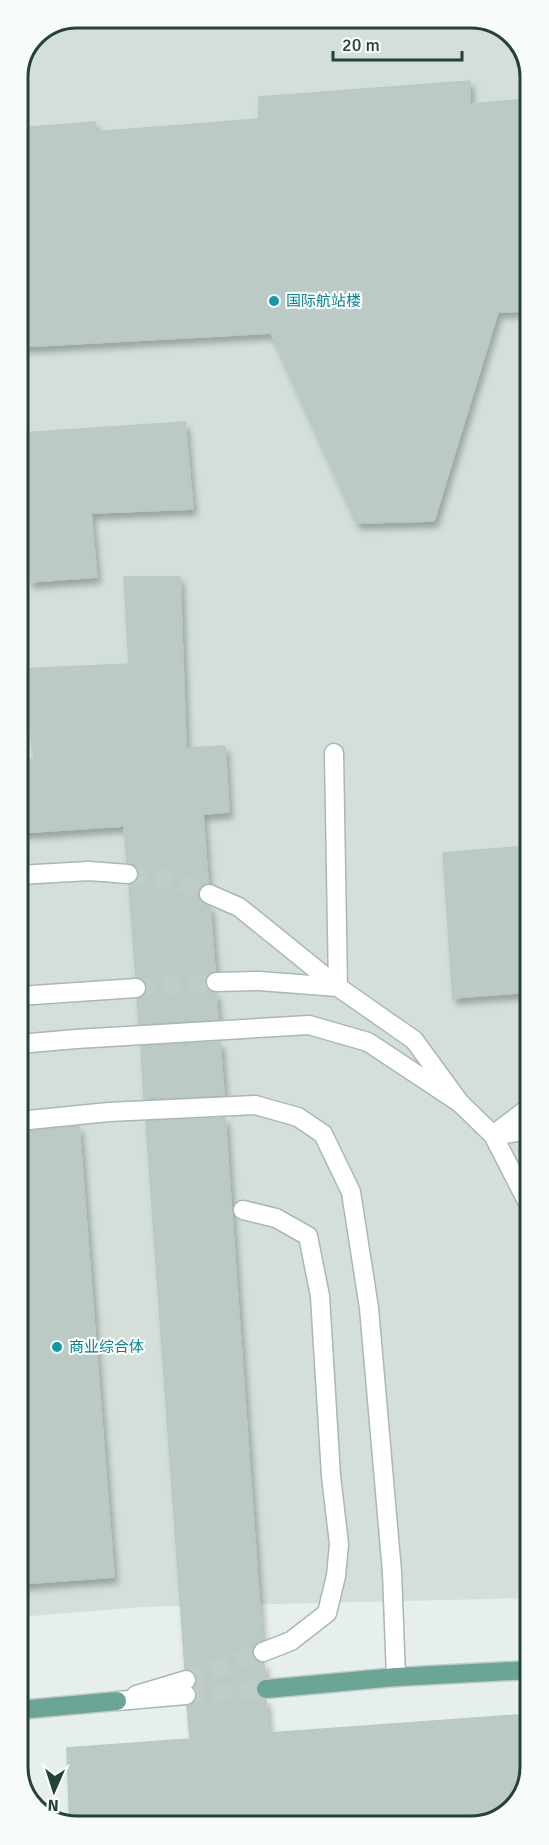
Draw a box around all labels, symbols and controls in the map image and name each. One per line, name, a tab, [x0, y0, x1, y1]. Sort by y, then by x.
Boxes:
scale bar	[333, 24, 462, 62]
text: 20 m	[342, 34, 380, 56]
place label: 国际航站楼	[286, 292, 361, 310]
marker: 国际航站楼	[267, 294, 281, 308]
place label: 商业综合体	[69, 1338, 144, 1356]
marker: 商业综合体	[50, 1340, 64, 1354]
north arrow	[24, 1761, 84, 1821]
text: N	[47, 1795, 59, 1815]

